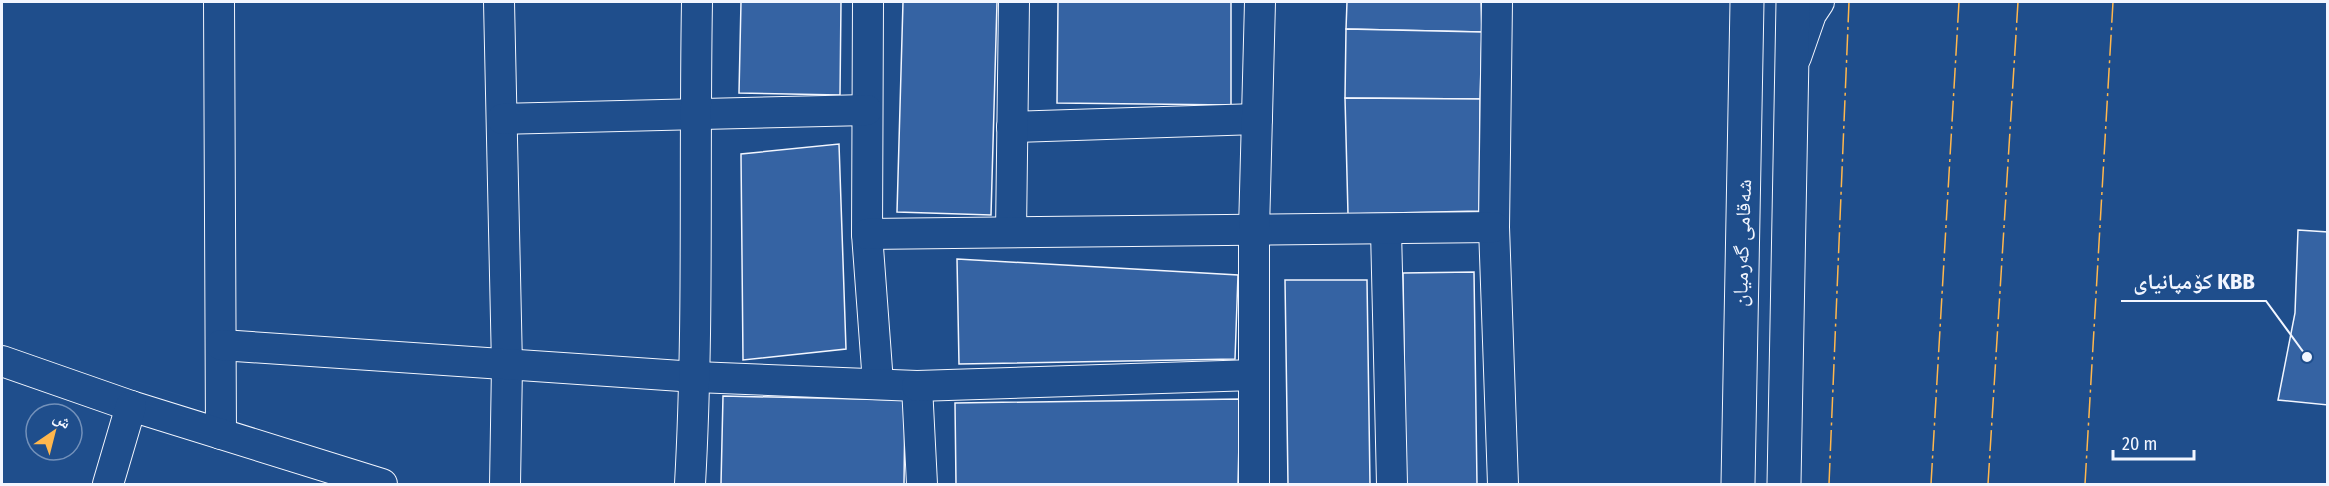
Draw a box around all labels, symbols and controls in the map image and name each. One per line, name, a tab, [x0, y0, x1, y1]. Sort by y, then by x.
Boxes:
street label: شەقامی گەرمیان	[1727, 179, 1757, 307]
callout: کۆمپانیای KBB	[2121, 261, 2266, 301]
text: کۆمپانیای KBB	[2133, 268, 2255, 295]
north arrow	[24, 402, 84, 462]
text: ش	[50, 407, 75, 433]
scale bar	[2113, 423, 2194, 461]
text: 20 m	[2122, 433, 2157, 455]

